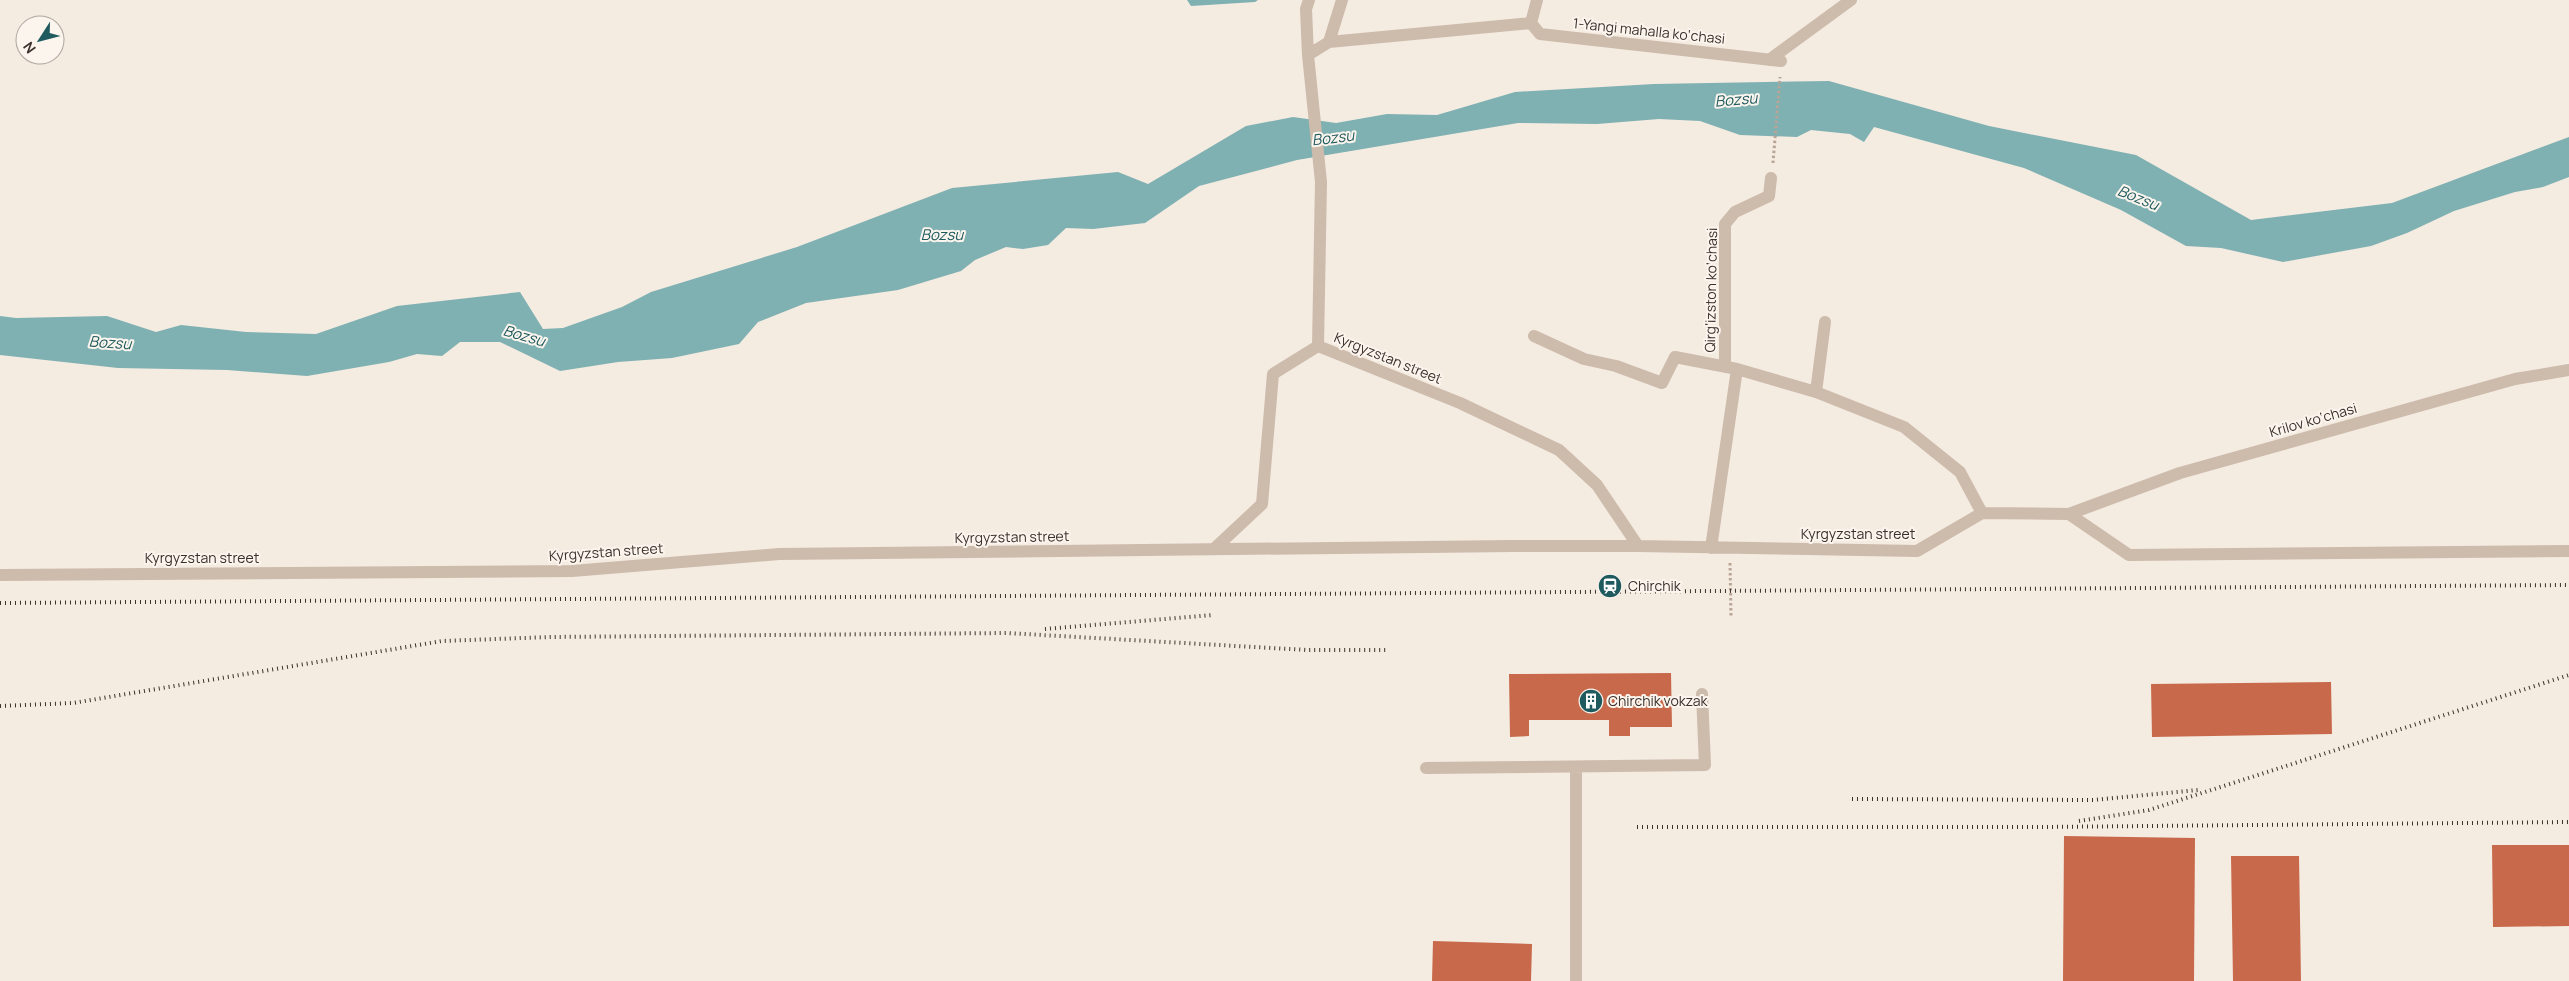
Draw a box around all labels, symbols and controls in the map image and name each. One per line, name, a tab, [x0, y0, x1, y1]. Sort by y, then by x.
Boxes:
street label: 1-Yangi mahalla ko‘chasi	[1572, 13, 1726, 48]
north arrow	[15, 15, 65, 65]
text: N	[18, 38, 40, 58]
water label: Bozsu	[1714, 87, 1759, 112]
water label: Bozsu	[1311, 124, 1356, 151]
water label: Bozsu	[2115, 180, 2163, 216]
water label: Bozsu	[921, 224, 964, 245]
street label: Qirg‘izston ko‘chasi	[1700, 227, 1721, 353]
water label: Bozsu	[501, 320, 549, 352]
street label: Kyrgyzstan street	[1331, 327, 1445, 388]
water label: Bozsu	[88, 331, 133, 355]
street label: Krilov ko‘chasi	[2267, 398, 2359, 441]
street label: Kyrgyzstan street	[1801, 524, 1916, 543]
street label: Kyrgyzstan street	[955, 526, 1070, 547]
street label: Kyrgyzstan street	[548, 538, 664, 565]
street label: Kyrgyzstan street	[145, 548, 260, 567]
station icon: Chirchik	[1597, 573, 1623, 599]
place label: Chirchik	[1628, 576, 1682, 595]
building icon: Chirchik vokzak	[1578, 688, 1604, 714]
place label: Chirchik vokzak	[1608, 691, 1708, 710]

